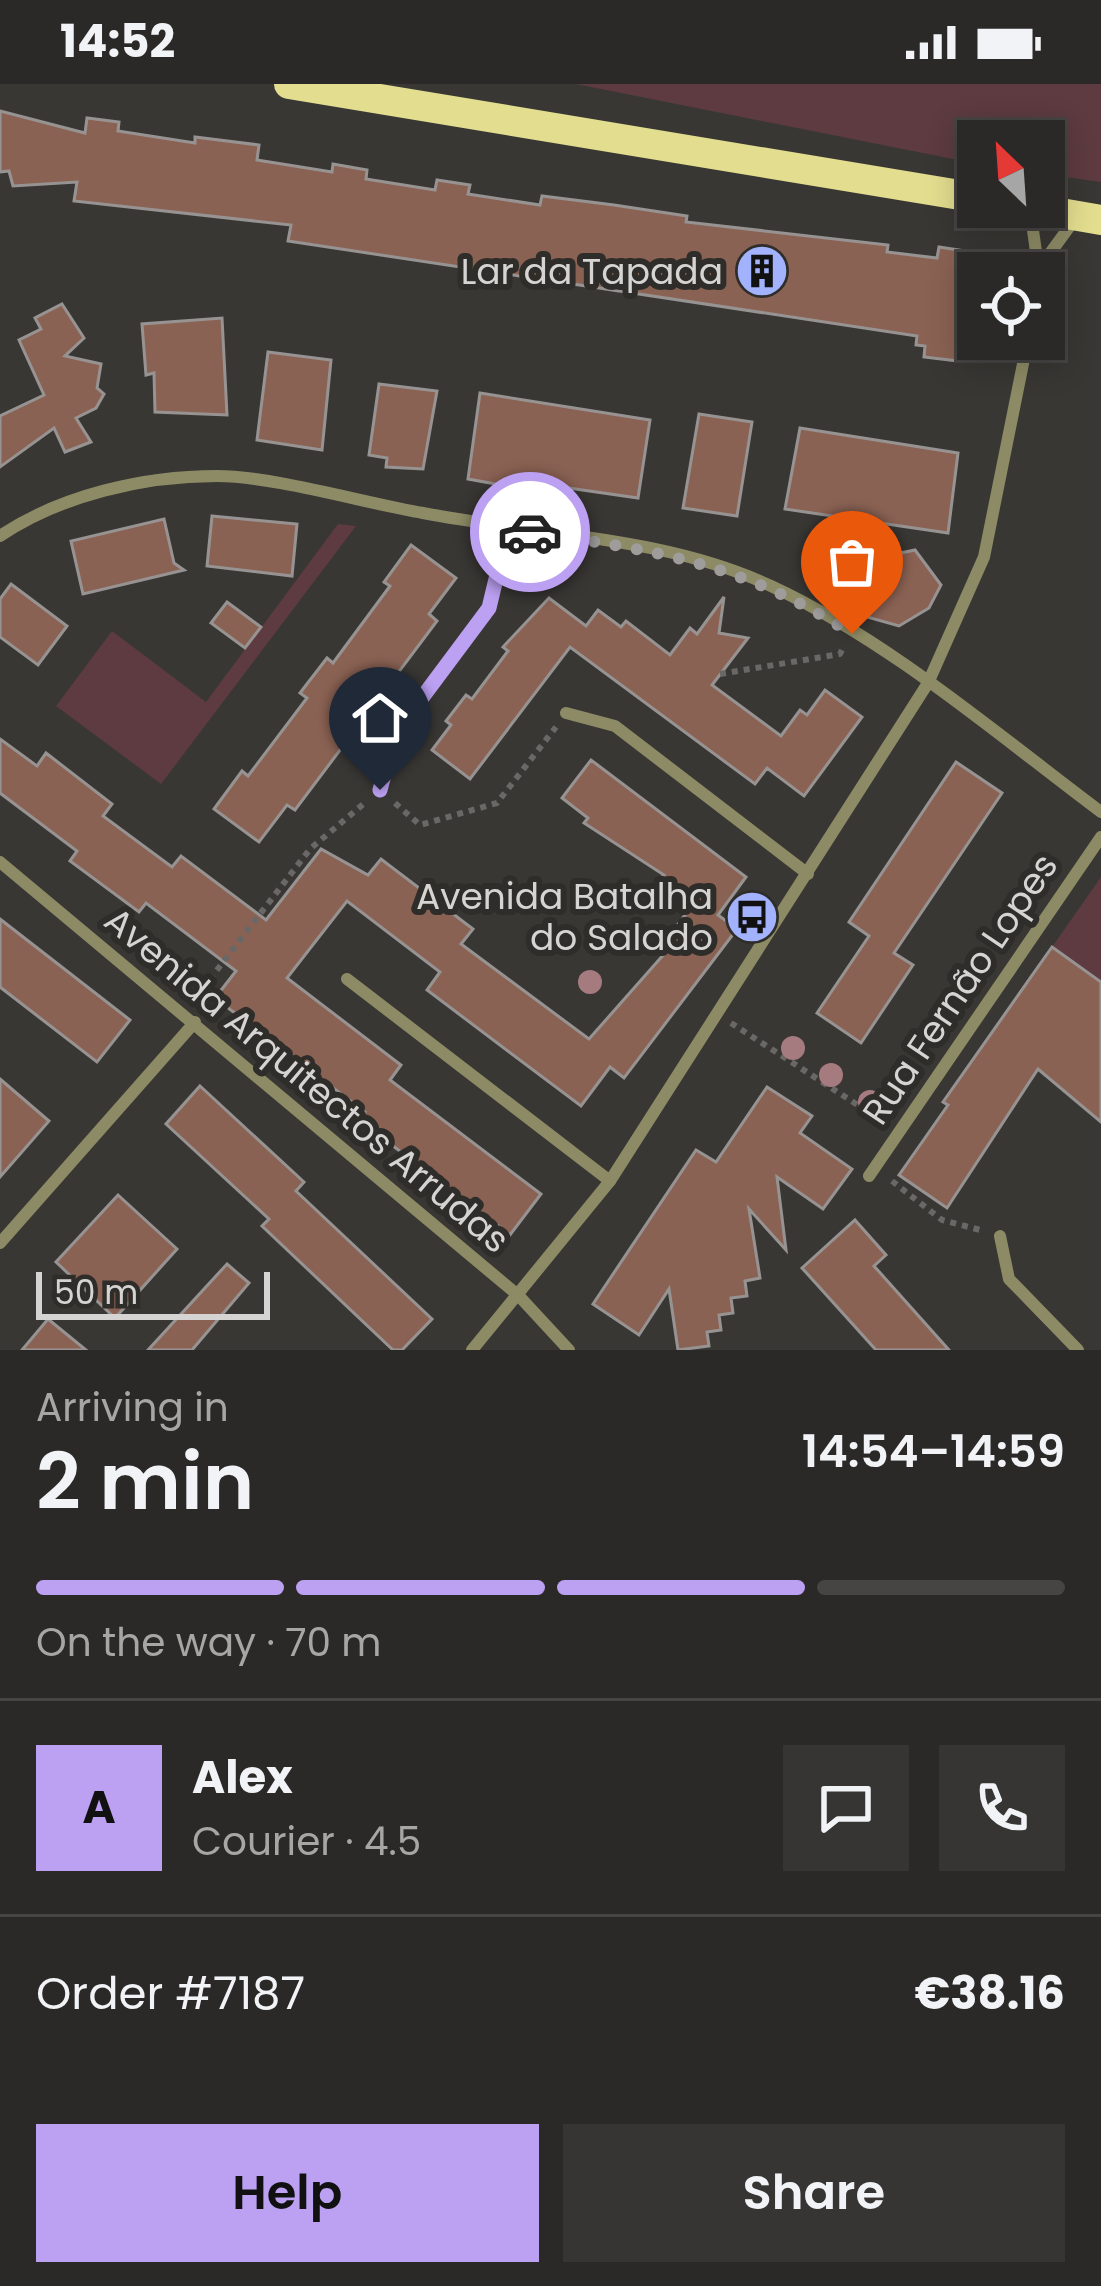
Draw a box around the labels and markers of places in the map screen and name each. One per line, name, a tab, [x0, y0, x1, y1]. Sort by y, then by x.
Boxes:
building icon: Lar da Tapada	[734, 243, 790, 299]
place label: Lar da Tapada	[461, 246, 723, 297]
pin	[801, 511, 903, 634]
pin	[329, 667, 431, 790]
place label: Avenida Batalha do Salado	[416, 871, 713, 963]
bus stop icon: Avenida Batalha do Salado	[724, 889, 780, 945]

